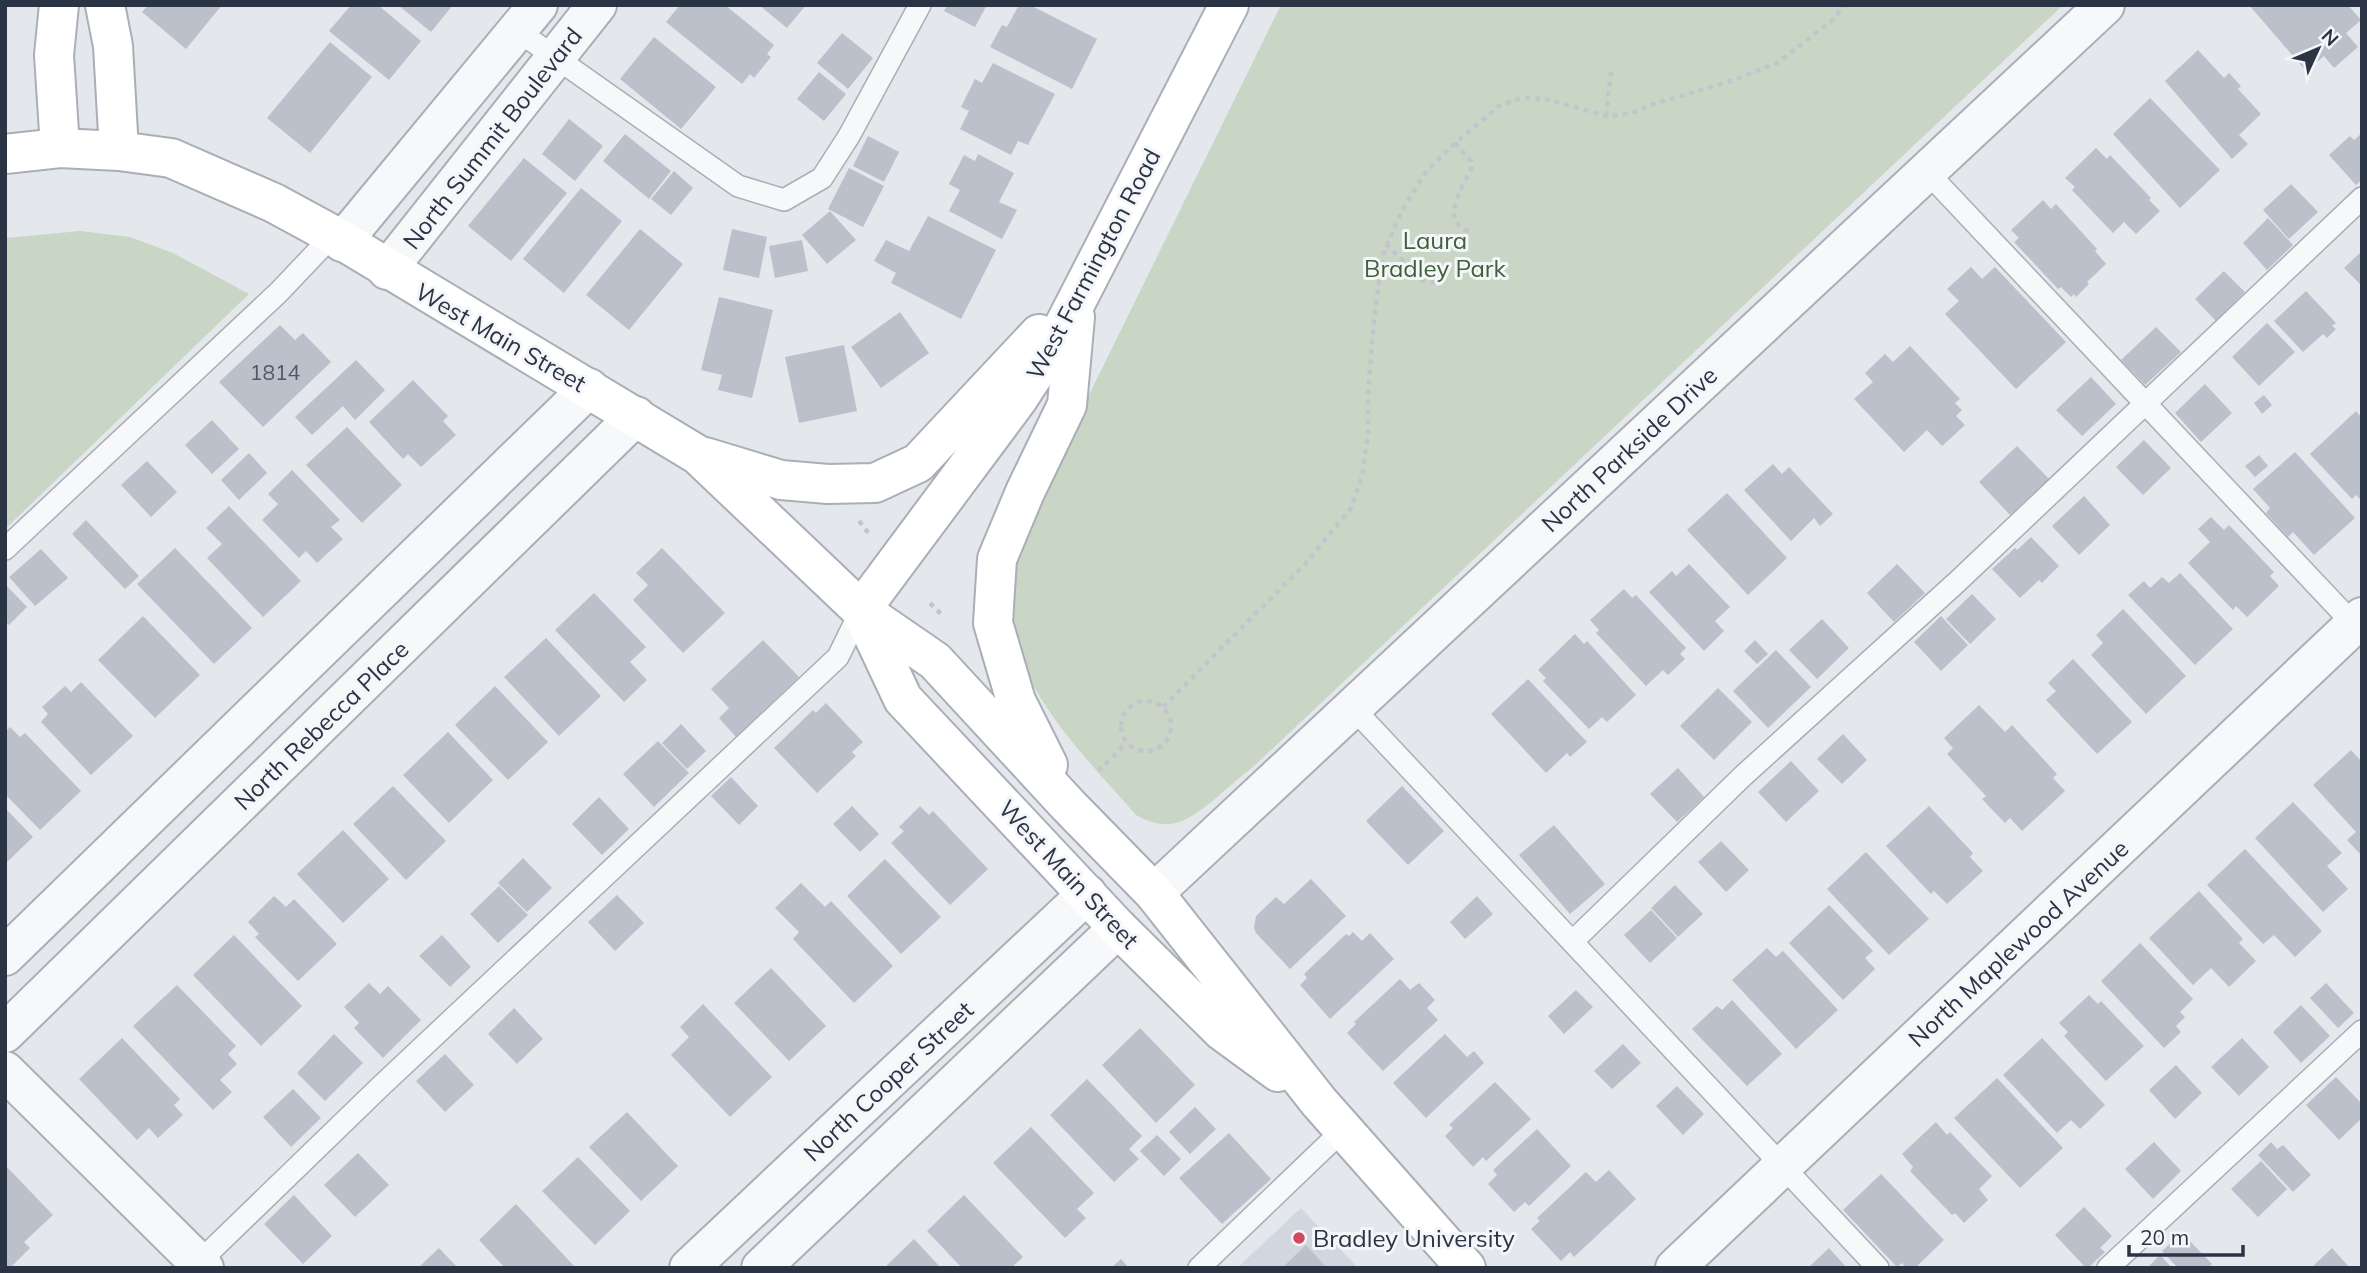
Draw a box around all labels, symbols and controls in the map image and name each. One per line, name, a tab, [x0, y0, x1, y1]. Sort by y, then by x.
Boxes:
north arrow	[2283, 14, 2353, 84]
street label: North Summit Boulevard	[396, 21, 588, 255]
text: N	[2317, 24, 2344, 51]
street label: West Farmington Road	[1019, 143, 1167, 385]
park label: Laura Bradley Park	[1364, 225, 1507, 283]
street label: West Main Street	[410, 276, 592, 398]
house number: 1814	[250, 359, 301, 385]
street label: North Parkside Drive	[1535, 360, 1723, 538]
street label: North Rebecca Place	[227, 634, 415, 816]
street label: West Main Street	[992, 793, 1146, 955]
street label: North Maplewood Avenue	[1902, 833, 2134, 1053]
street label: North Cooper Street	[797, 994, 979, 1168]
scale bar	[2129, 1214, 2243, 1258]
place label: Bradley University	[1313, 1223, 1515, 1253]
text: 20 m	[2140, 1224, 2189, 1250]
marker: Bradley University	[1291, 1230, 1307, 1246]

